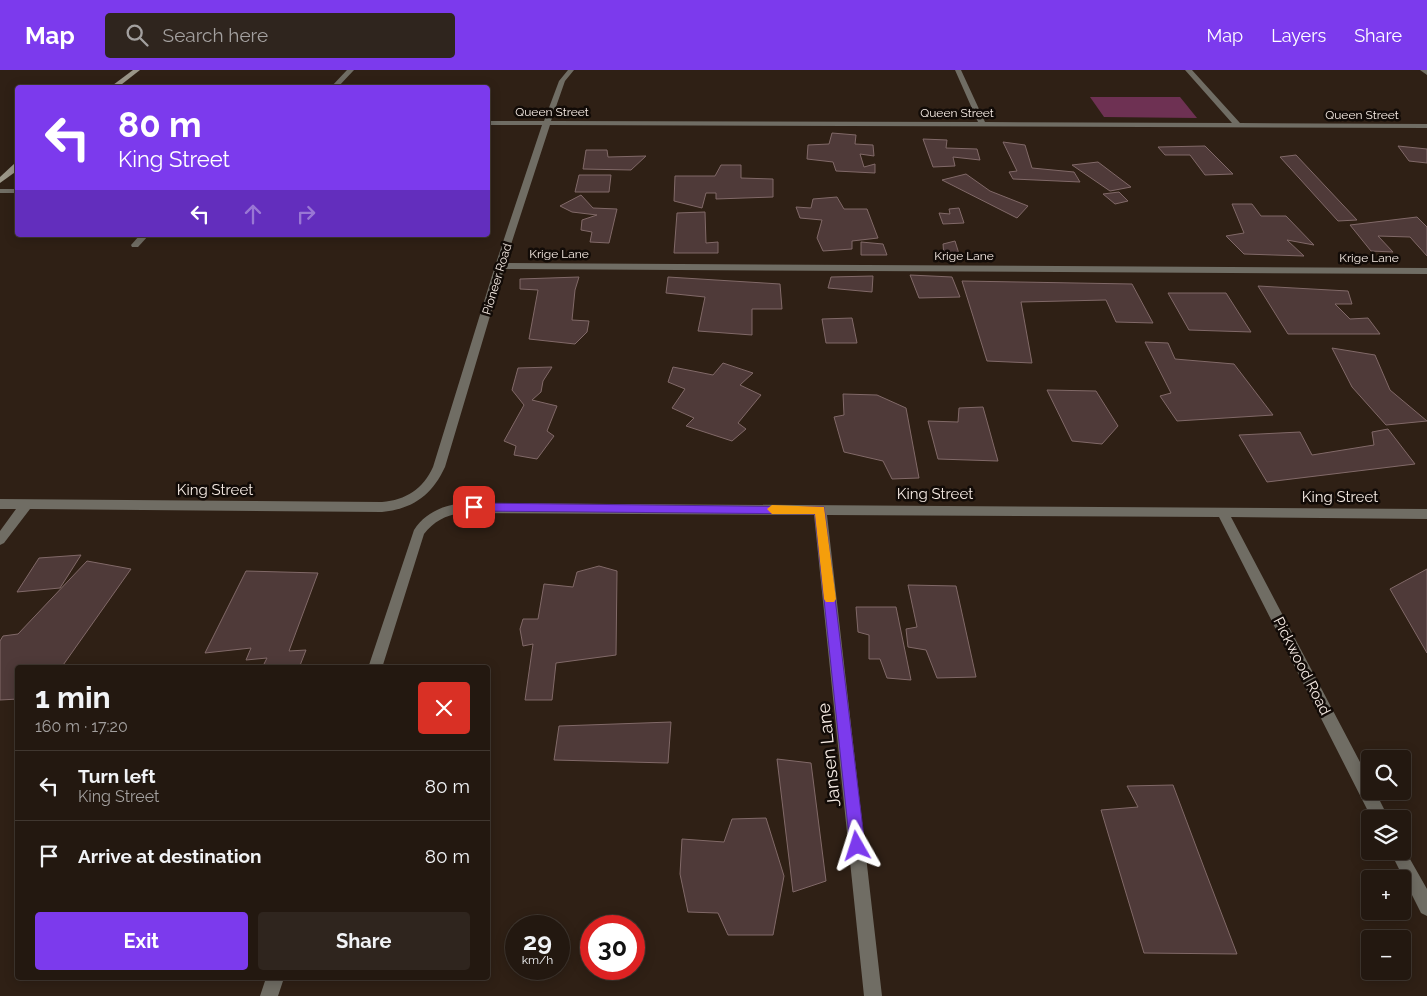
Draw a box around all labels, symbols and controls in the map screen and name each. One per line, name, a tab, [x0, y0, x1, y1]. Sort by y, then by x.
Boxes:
search box	[105, 13, 455, 58]
text: Map	[25, 21, 75, 50]
icon: search	[123, 21, 151, 49]
text: Search here	[163, 24, 268, 46]
text: Map	[1207, 25, 1243, 46]
text: Layers	[1271, 25, 1326, 46]
text: Share	[1354, 25, 1402, 46]
text: 80 m	[118, 104, 202, 145]
icon: left	[35, 105, 100, 170]
street label: Queen Street	[515, 105, 589, 119]
street label: Queen Street	[920, 106, 994, 120]
street label: Queen Street	[1325, 108, 1399, 122]
text: King Street	[118, 146, 230, 172]
icon: left	[186, 200, 214, 228]
icon: ahead	[239, 200, 267, 228]
icon: right	[292, 200, 320, 228]
street label: Pioneer Road	[479, 242, 515, 316]
street label: Krige Lane	[529, 247, 589, 261]
street label: Krige Lane	[934, 249, 994, 263]
street label: Krige Lane	[1339, 251, 1399, 265]
street label: King Street	[177, 481, 253, 499]
street label: King Street	[897, 485, 973, 503]
pin	[453, 486, 495, 528]
street label: King Street	[1302, 488, 1378, 506]
icon: arrive	[460, 493, 488, 521]
street label: Pickwood Road	[1270, 614, 1334, 718]
text: 1 min	[35, 680, 111, 715]
button: close	[418, 682, 470, 734]
street label: Jansen Lane	[813, 702, 844, 808]
text: 160 m · 17:20	[35, 717, 128, 736]
map controls	[1361, 750, 1411, 980]
button: search	[1361, 750, 1411, 800]
text: Turn left	[78, 765, 155, 787]
icon: left	[35, 772, 63, 800]
text: 80 m	[425, 775, 470, 797]
text: King Street	[78, 787, 159, 806]
button: layers	[1361, 810, 1411, 860]
position arrow	[830, 819, 882, 871]
icon: arrive	[35, 842, 63, 870]
text: Arrive at destination	[78, 845, 262, 867]
text: 80 m	[425, 845, 470, 867]
button: +	[1361, 870, 1411, 920]
button: Exit	[35, 912, 248, 970]
button: Share	[258, 912, 470, 970]
speed limit sign: 30	[580, 915, 645, 980]
text: 29	[523, 926, 552, 956]
button: −	[1361, 930, 1411, 980]
text: km/h	[522, 953, 553, 967]

